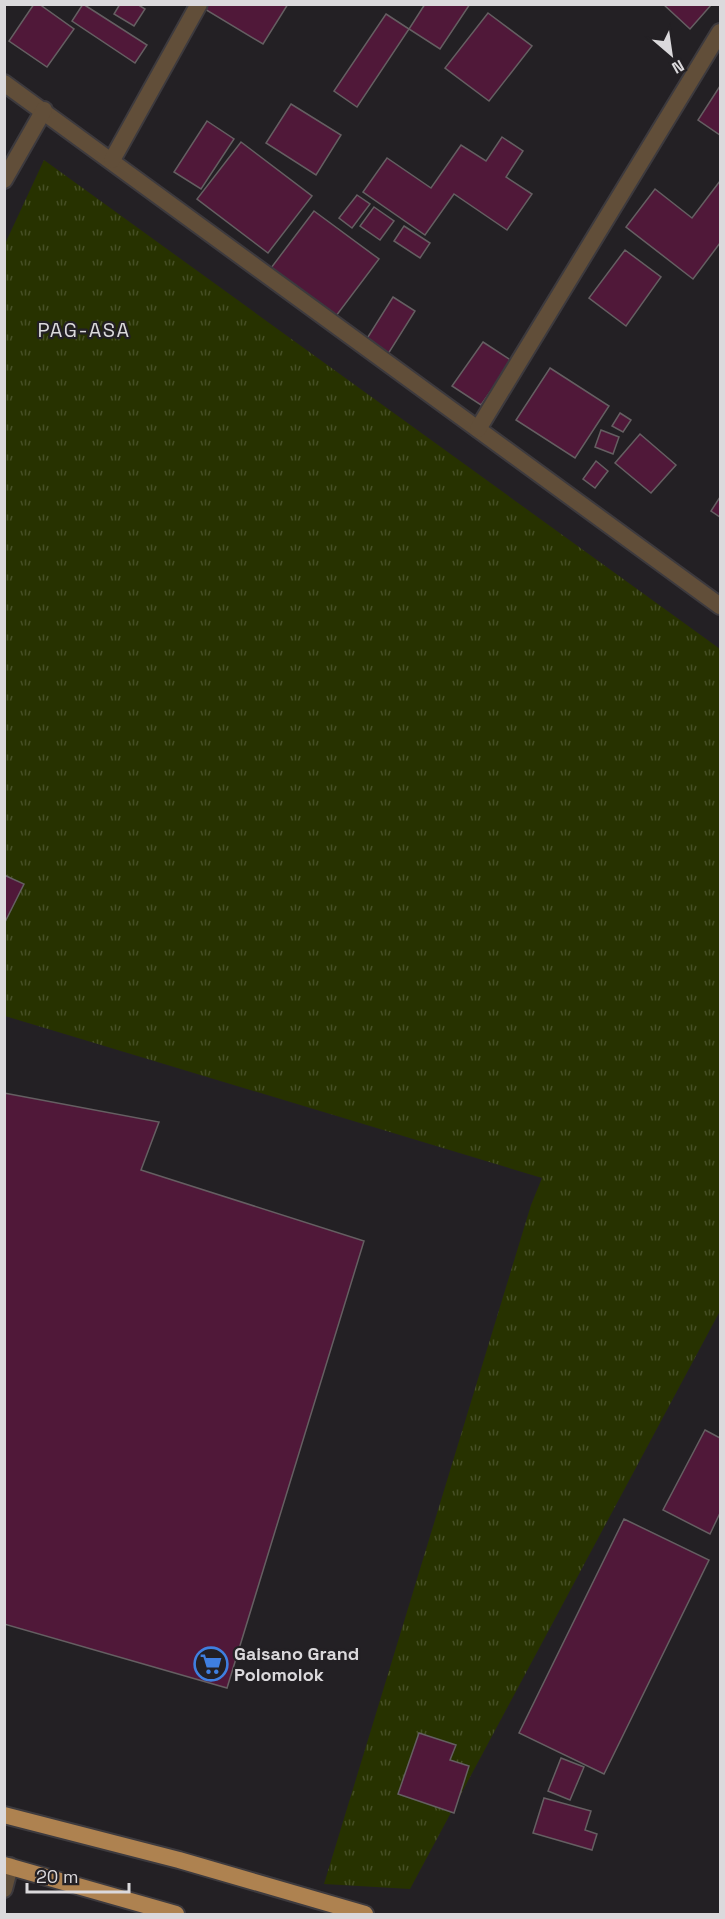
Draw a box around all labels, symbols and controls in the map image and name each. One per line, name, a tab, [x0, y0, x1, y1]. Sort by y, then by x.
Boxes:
north arrow	[641, 24, 701, 84]
text: N	[668, 55, 688, 78]
district label: PAG-ASA	[37, 317, 131, 343]
place label: Gaisano Grand Polomolok	[234, 1642, 359, 1686]
supermarket icon: Gaisano Grand Polomolok	[193, 1646, 229, 1682]
scale bar	[27, 1856, 129, 1894]
text: 20 m	[36, 1865, 79, 1888]

